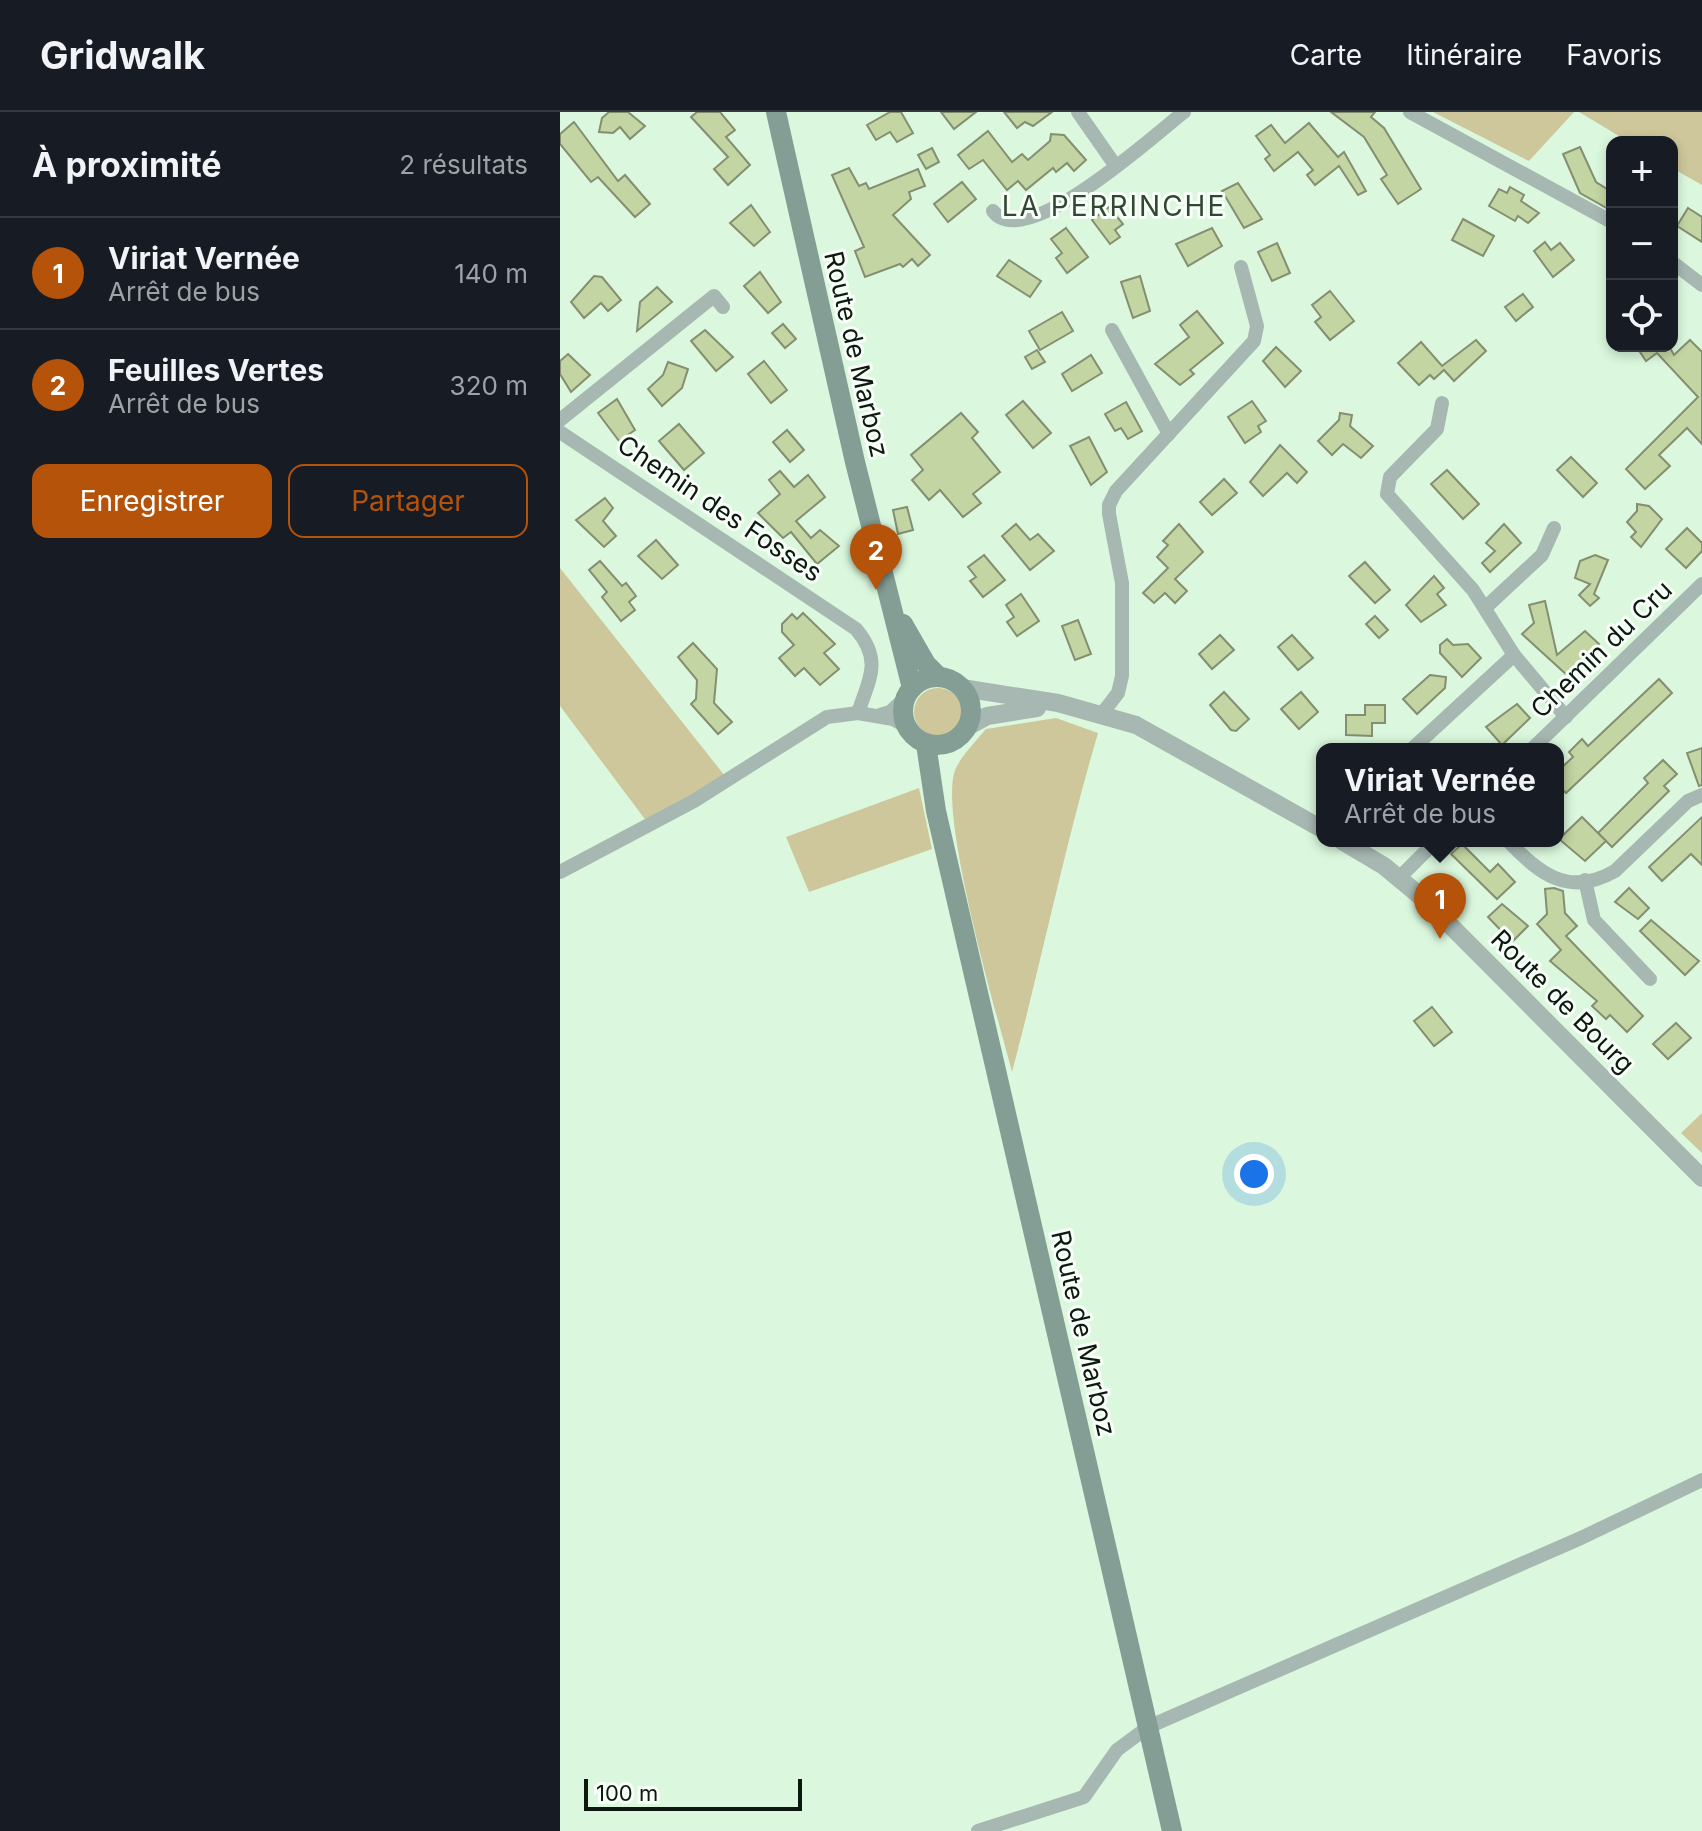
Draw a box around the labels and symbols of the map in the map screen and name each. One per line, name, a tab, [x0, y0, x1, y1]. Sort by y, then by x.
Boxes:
district label: LA PERRINCHE	[1002, 189, 1226, 223]
street label: Route de Marboz	[818, 248, 896, 460]
street label: Chemin des Fosses	[612, 428, 828, 588]
pin: 2	[850, 524, 902, 590]
street label: Chemin du Cru	[1524, 574, 1678, 724]
pin: 1	[1414, 873, 1466, 939]
street label: Route de Bourg	[1485, 923, 1641, 1079]
your location	[1234, 1154, 1274, 1194]
street label: Route de Marboz	[1045, 1227, 1123, 1439]
scale bar	[584, 1775, 802, 1811]

